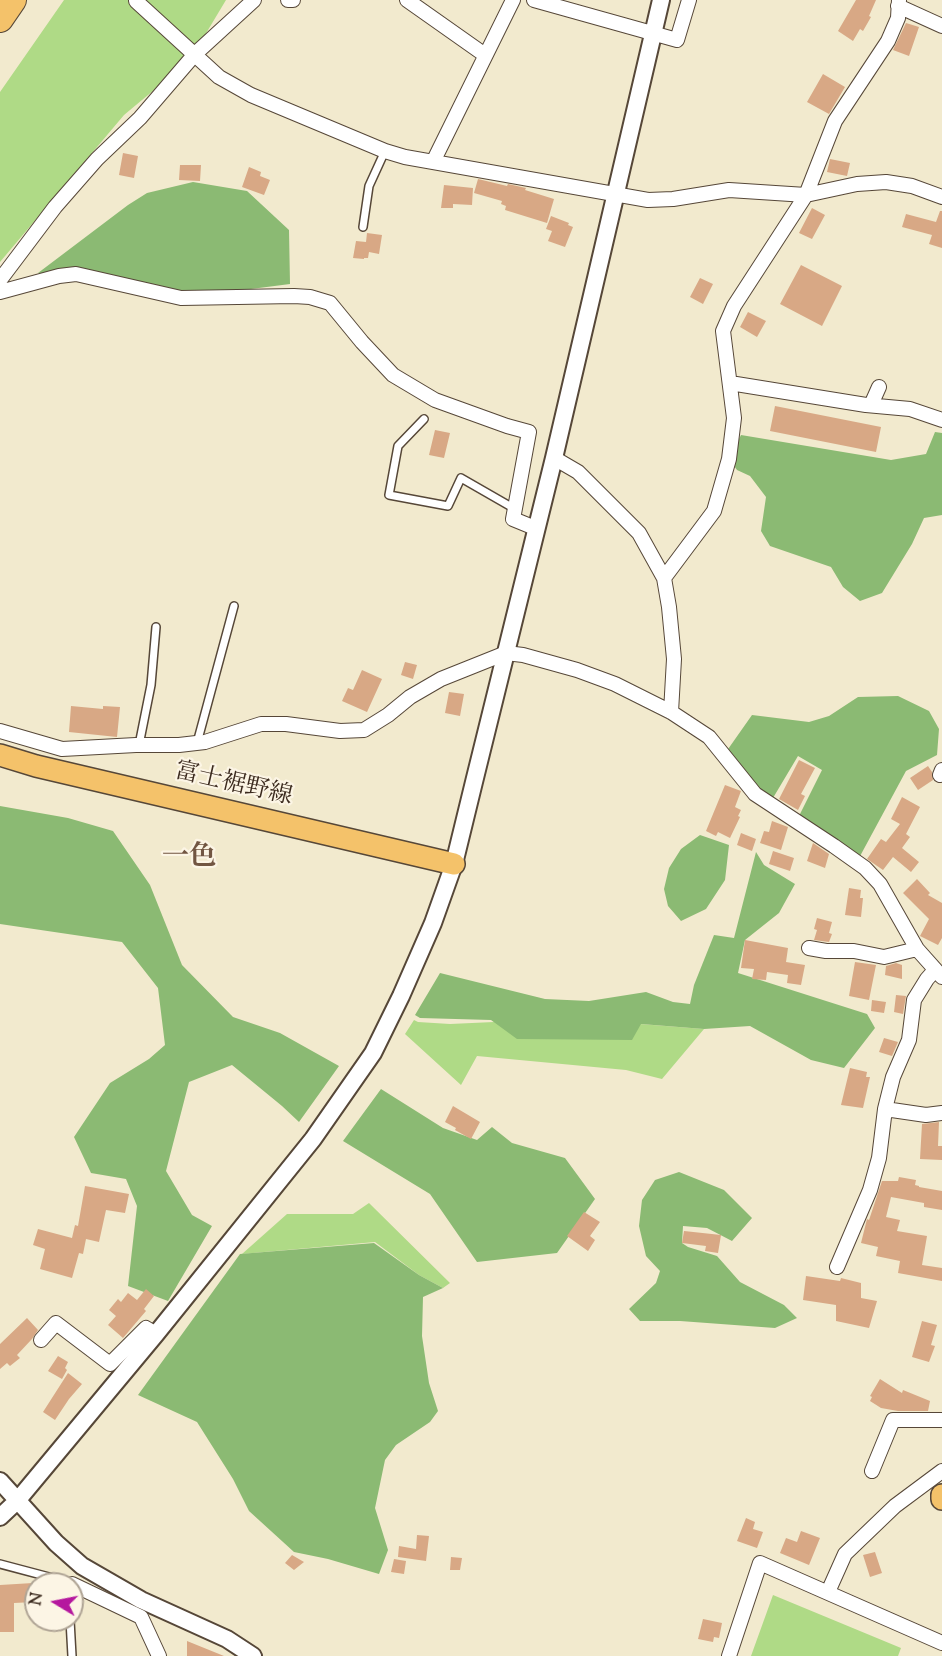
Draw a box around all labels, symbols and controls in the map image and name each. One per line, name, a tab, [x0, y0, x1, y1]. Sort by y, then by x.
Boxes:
street label: 富士裾野線	[171, 758, 295, 814]
district label: 一色	[162, 843, 216, 875]
north arrow	[24, 1572, 84, 1632]
text: N	[25, 1591, 50, 1607]

